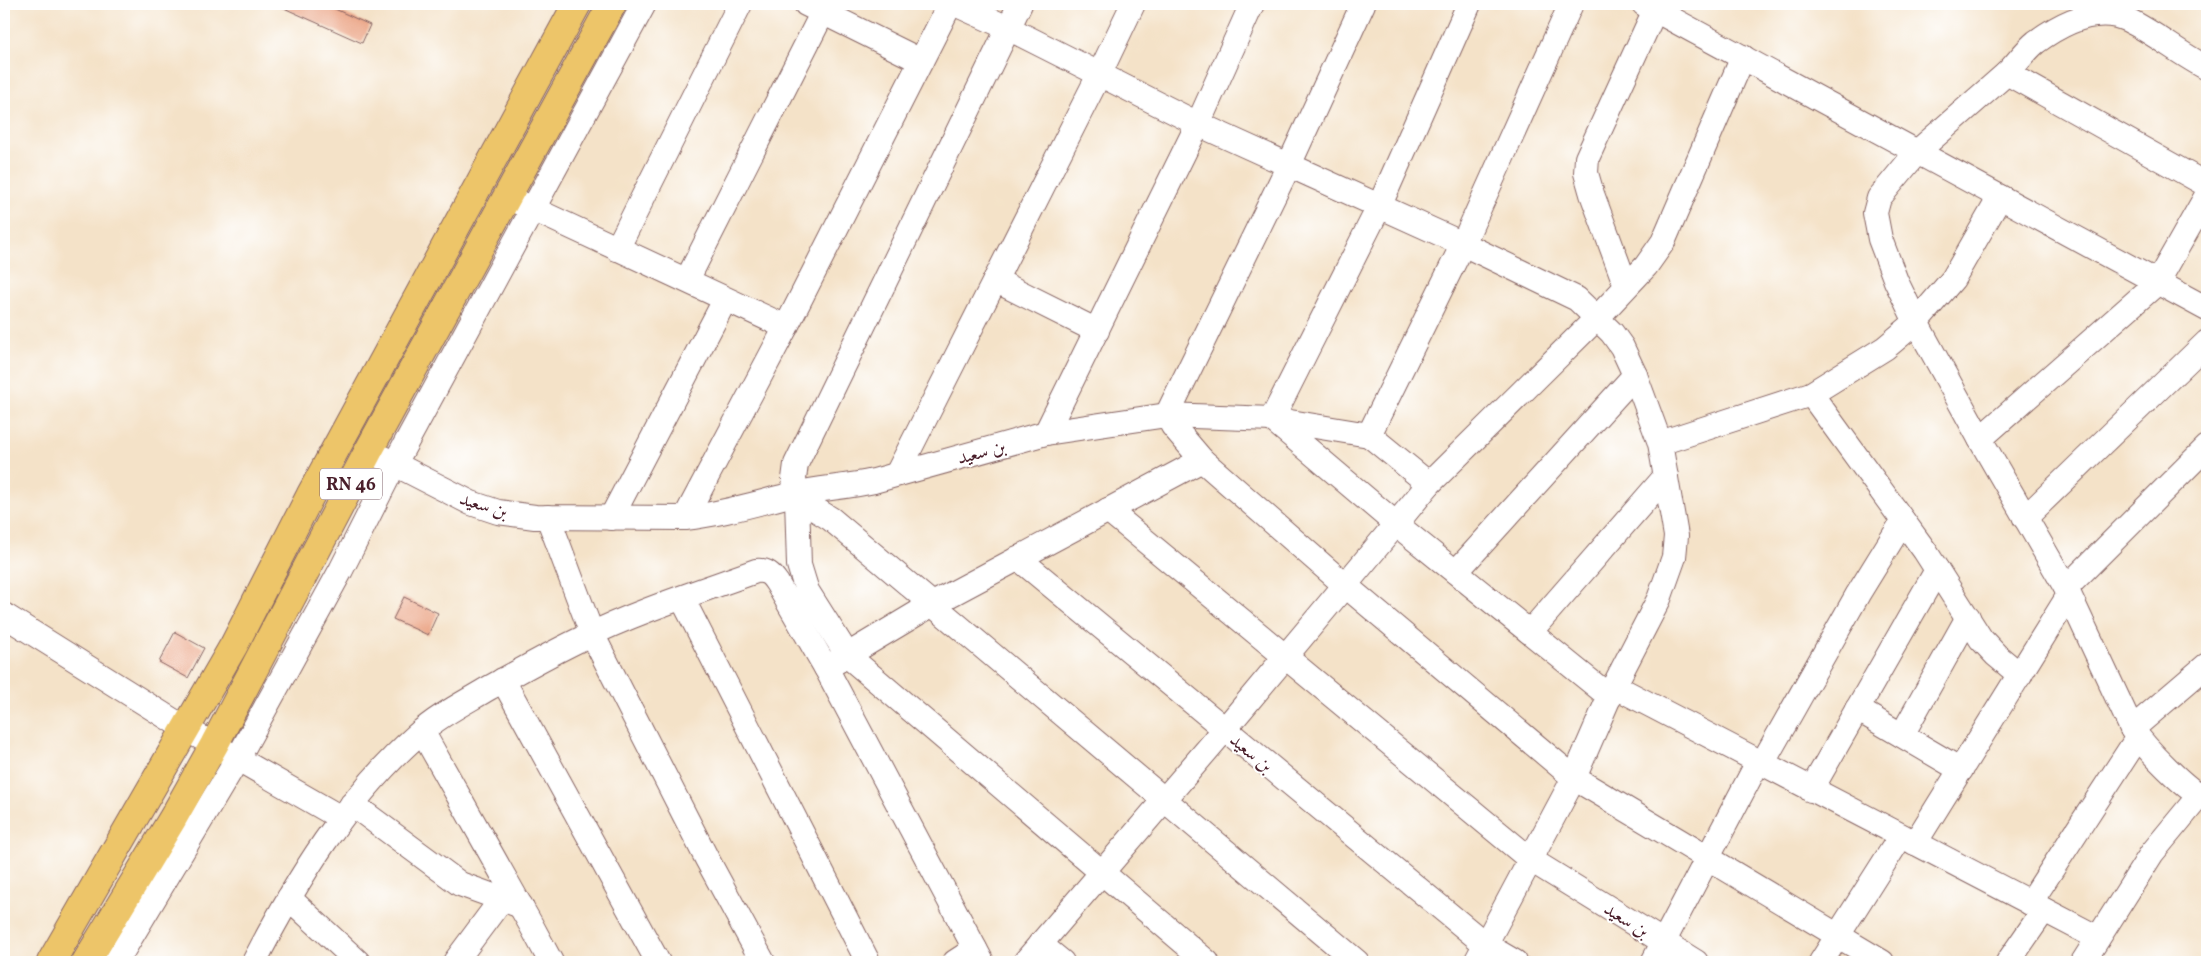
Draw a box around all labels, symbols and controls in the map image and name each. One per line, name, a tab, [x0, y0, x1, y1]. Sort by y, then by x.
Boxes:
street label: بن سعيد	[954, 434, 1009, 472]
road number: RN 46	[320, 468, 382, 499]
street label: بن سعيد	[456, 486, 511, 526]
street label: بن سعيد	[1223, 728, 1278, 780]
street label: بن سعيد	[1598, 897, 1654, 945]

